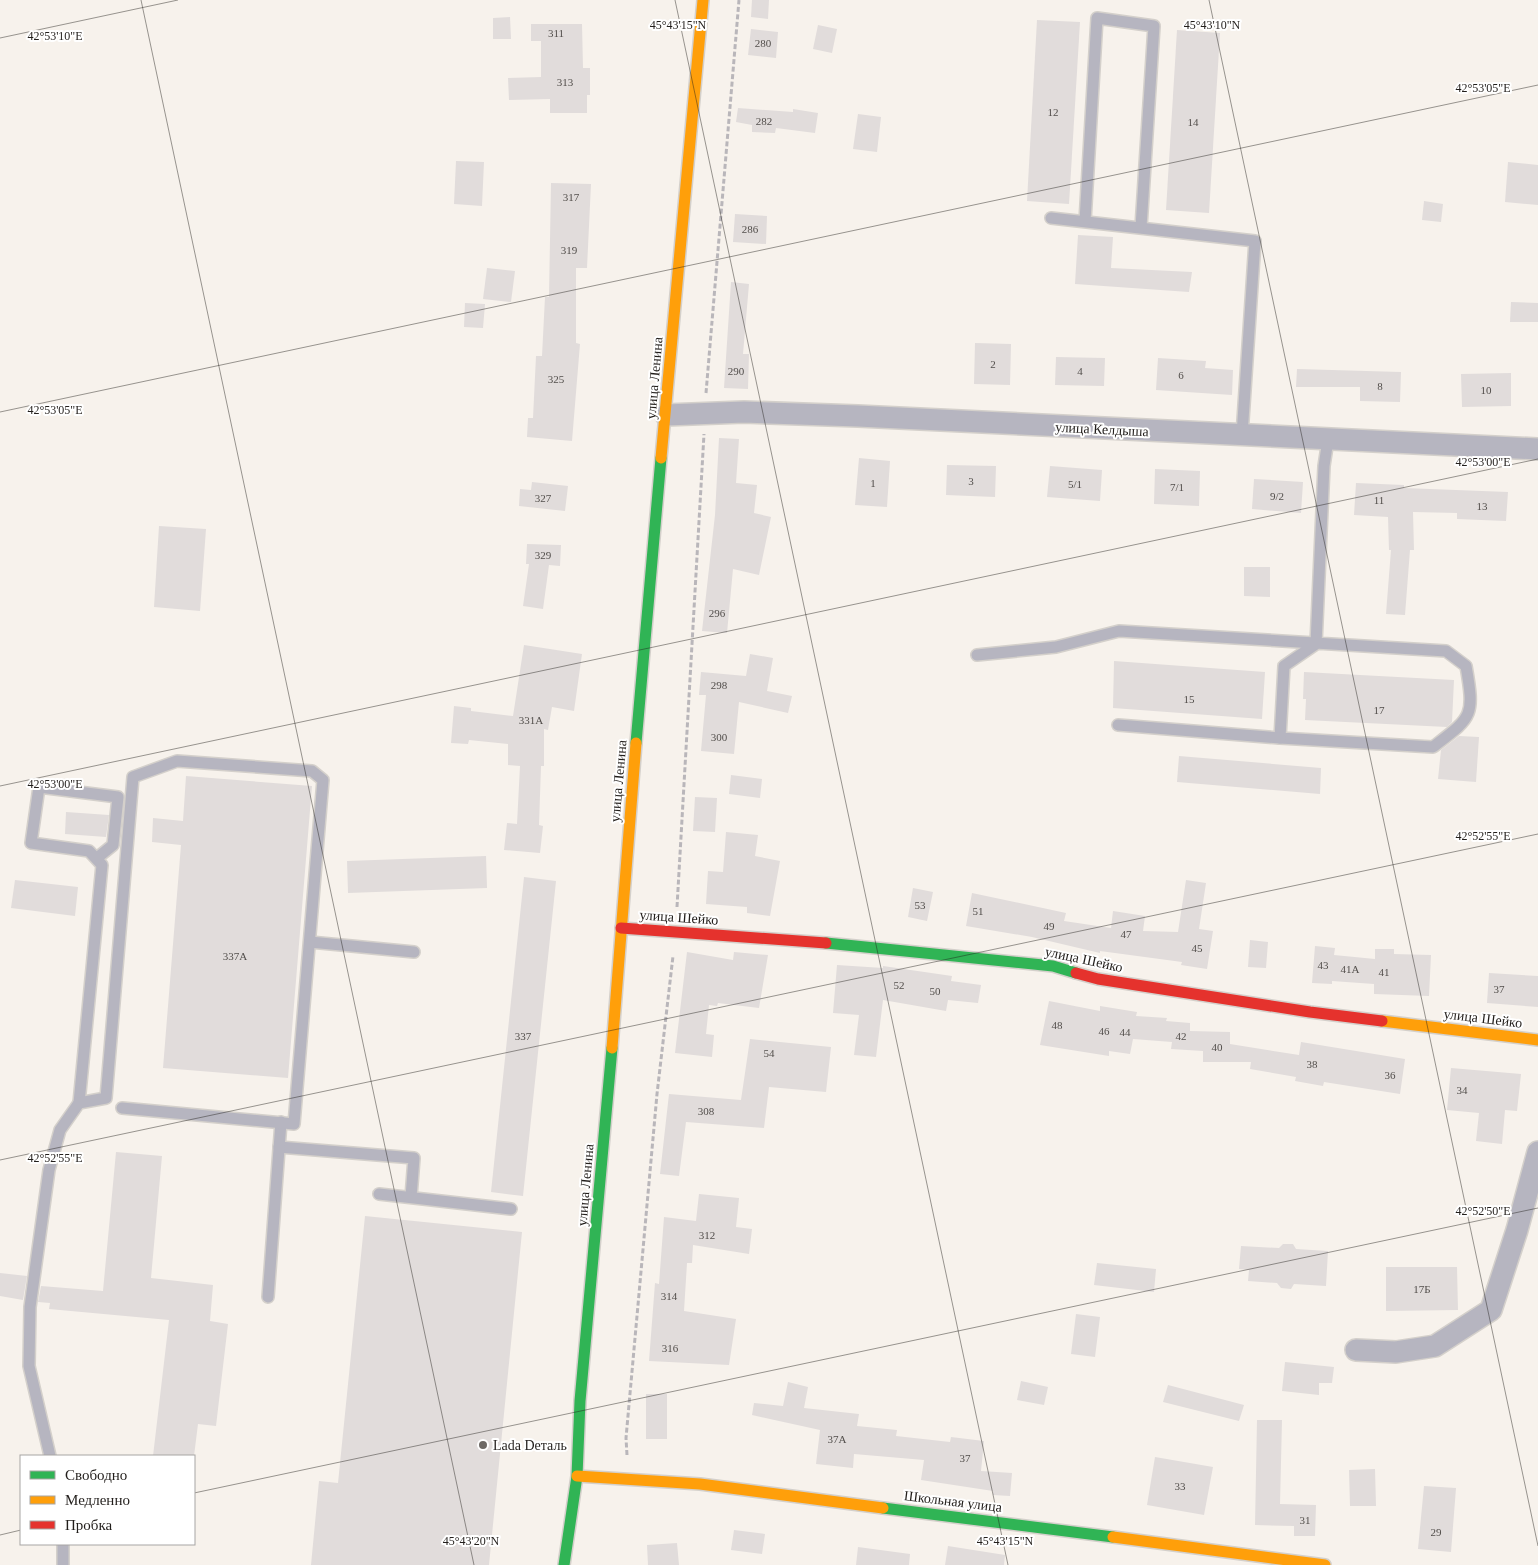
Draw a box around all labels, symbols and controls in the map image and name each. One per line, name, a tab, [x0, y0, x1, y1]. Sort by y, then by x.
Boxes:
text: 45°43'15"N	[650, 18, 707, 32]
text: 45°43'10"N	[1184, 18, 1241, 32]
house number: 311	[548, 27, 564, 39]
text: 42°53'10"E	[27, 29, 83, 43]
house number: 280	[755, 37, 772, 49]
house number: 313	[557, 76, 574, 88]
text: 42°53'05"E	[1455, 81, 1511, 95]
house number: 12	[1048, 106, 1059, 118]
house number: 282	[756, 115, 772, 127]
house number: 14	[1188, 116, 1199, 128]
house number: 317	[563, 191, 580, 203]
house number: 286	[742, 223, 759, 235]
house number: 319	[561, 244, 578, 256]
street label: улица Ленина	[643, 336, 666, 420]
house number: 2	[990, 358, 996, 370]
house number: 290	[728, 365, 745, 377]
house number: 4	[1077, 365, 1083, 377]
house number: 6	[1178, 369, 1184, 381]
house number: 325	[548, 373, 565, 385]
house number: 8	[1377, 380, 1383, 392]
house number: 10	[1481, 384, 1492, 396]
text: 42°53'05"E	[27, 403, 83, 417]
street label: улица Келдыша	[1055, 420, 1150, 439]
text: 42°53'00"E	[1455, 455, 1511, 469]
house number: 3	[968, 475, 974, 487]
house number: 1	[870, 477, 876, 489]
house number: 5/1	[1068, 478, 1082, 490]
house number: 7/1	[1170, 481, 1184, 493]
house number: 9/2	[1270, 490, 1284, 502]
house number: 327	[535, 492, 552, 504]
house number: 11	[1374, 494, 1384, 506]
house number: 13	[1477, 500, 1488, 512]
house number: 329	[535, 549, 552, 561]
house number: 296	[709, 607, 726, 619]
house number: 298	[711, 679, 728, 691]
house number: 15	[1184, 693, 1195, 705]
house number: 17	[1374, 704, 1385, 716]
house number: 331А	[519, 714, 543, 726]
house number: 300	[711, 731, 728, 743]
street label: улица Ленина	[607, 739, 630, 823]
text: 42°53'00"E	[27, 777, 83, 791]
text: 42°52'55"E	[1455, 829, 1511, 843]
house number: 53	[915, 899, 926, 911]
house number: 51	[973, 905, 984, 917]
street label: улица Шейко	[639, 907, 719, 928]
house number: 49	[1044, 920, 1055, 932]
house number: 47	[1121, 928, 1132, 940]
house number: 45	[1192, 942, 1203, 954]
street label: улица Шейко	[1044, 944, 1124, 975]
house number: 337А	[223, 950, 247, 962]
house number: 43	[1318, 959, 1329, 971]
house number: 41А	[1341, 963, 1360, 975]
house number: 41	[1379, 966, 1390, 978]
house number: 52	[894, 979, 905, 991]
house number: 37	[1494, 983, 1505, 995]
house number: 50	[930, 985, 941, 997]
street label: улица Шейко	[1443, 1006, 1523, 1031]
house number: 48	[1052, 1019, 1063, 1031]
house number: 46	[1099, 1025, 1110, 1037]
house number: 44	[1120, 1026, 1131, 1038]
house number: 337	[515, 1030, 532, 1042]
house number: 42	[1176, 1030, 1187, 1042]
house number: 40	[1212, 1041, 1223, 1053]
house number: 54	[764, 1047, 775, 1059]
house number: 38	[1307, 1058, 1318, 1070]
house number: 36	[1385, 1069, 1396, 1081]
house number: 34	[1457, 1084, 1468, 1096]
house number: 308	[698, 1105, 715, 1117]
street label: улица Ленина	[574, 1143, 597, 1227]
text: 42°52'55"E	[27, 1151, 83, 1165]
text: 42°52'50"E	[1455, 1204, 1511, 1218]
house number: 312	[699, 1229, 715, 1241]
house number: 17Б	[1413, 1283, 1431, 1295]
house number: 314	[661, 1290, 678, 1302]
house number: 316	[662, 1342, 679, 1354]
house number: 37А	[828, 1433, 847, 1445]
place label: Lada Dеталь	[493, 1438, 567, 1453]
marker: Lada Dеталь	[477, 1439, 489, 1451]
house number: 37	[960, 1452, 971, 1464]
legend	[20, 1455, 195, 1545]
text: Свободно	[65, 1467, 127, 1483]
house number: 33	[1175, 1480, 1186, 1492]
street label: Школьная улица	[903, 1488, 1004, 1515]
text: Медленно	[65, 1492, 130, 1508]
house number: 31	[1300, 1514, 1311, 1526]
text: Пробка	[65, 1517, 113, 1533]
house number: 29	[1431, 1526, 1442, 1538]
text: 45°43'20"N	[443, 1534, 500, 1548]
text: 45°43'15"N	[977, 1534, 1034, 1548]

